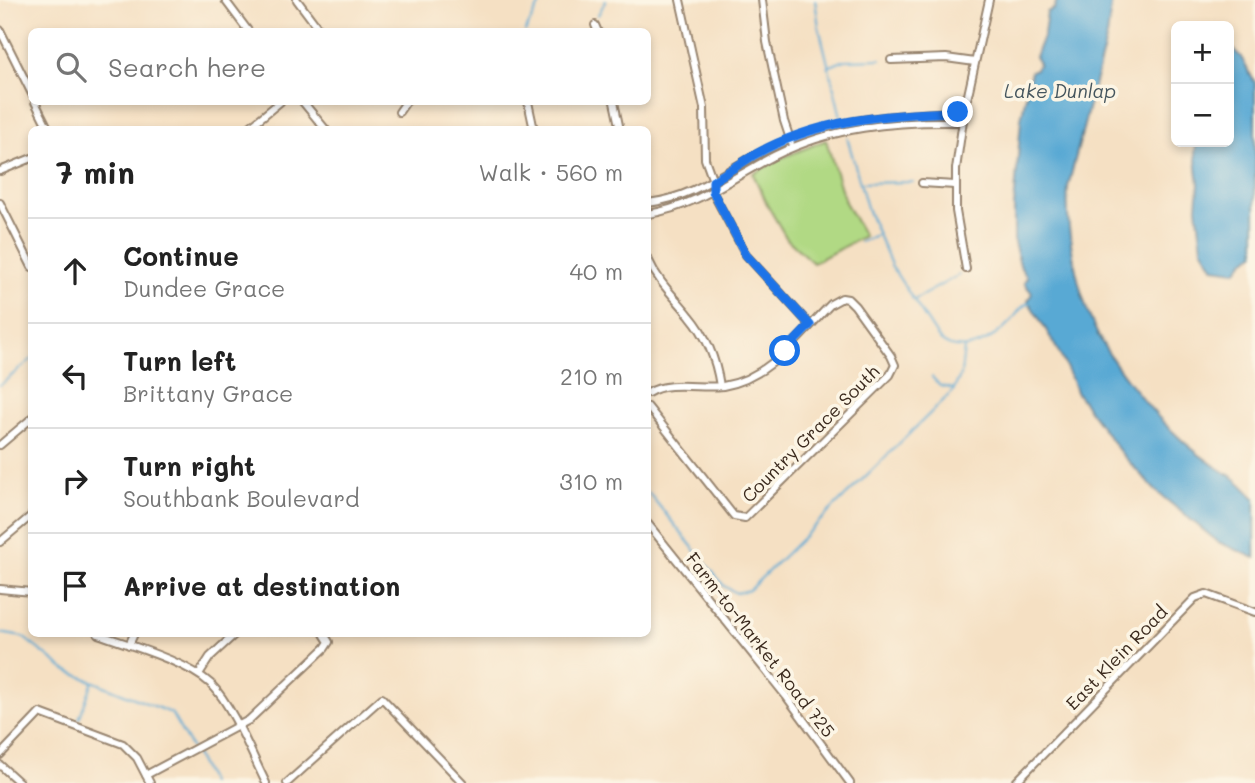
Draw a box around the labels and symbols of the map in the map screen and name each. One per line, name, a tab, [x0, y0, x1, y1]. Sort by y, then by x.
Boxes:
water label: Lake Dunlap	[1004, 78, 1116, 103]
route end	[942, 96, 973, 127]
route start	[769, 335, 800, 366]
street label: Country Grace South	[736, 359, 884, 507]
street label: Farm-to-Market Road 725	[681, 547, 841, 742]
street label: East Klein Road	[1060, 600, 1172, 715]

